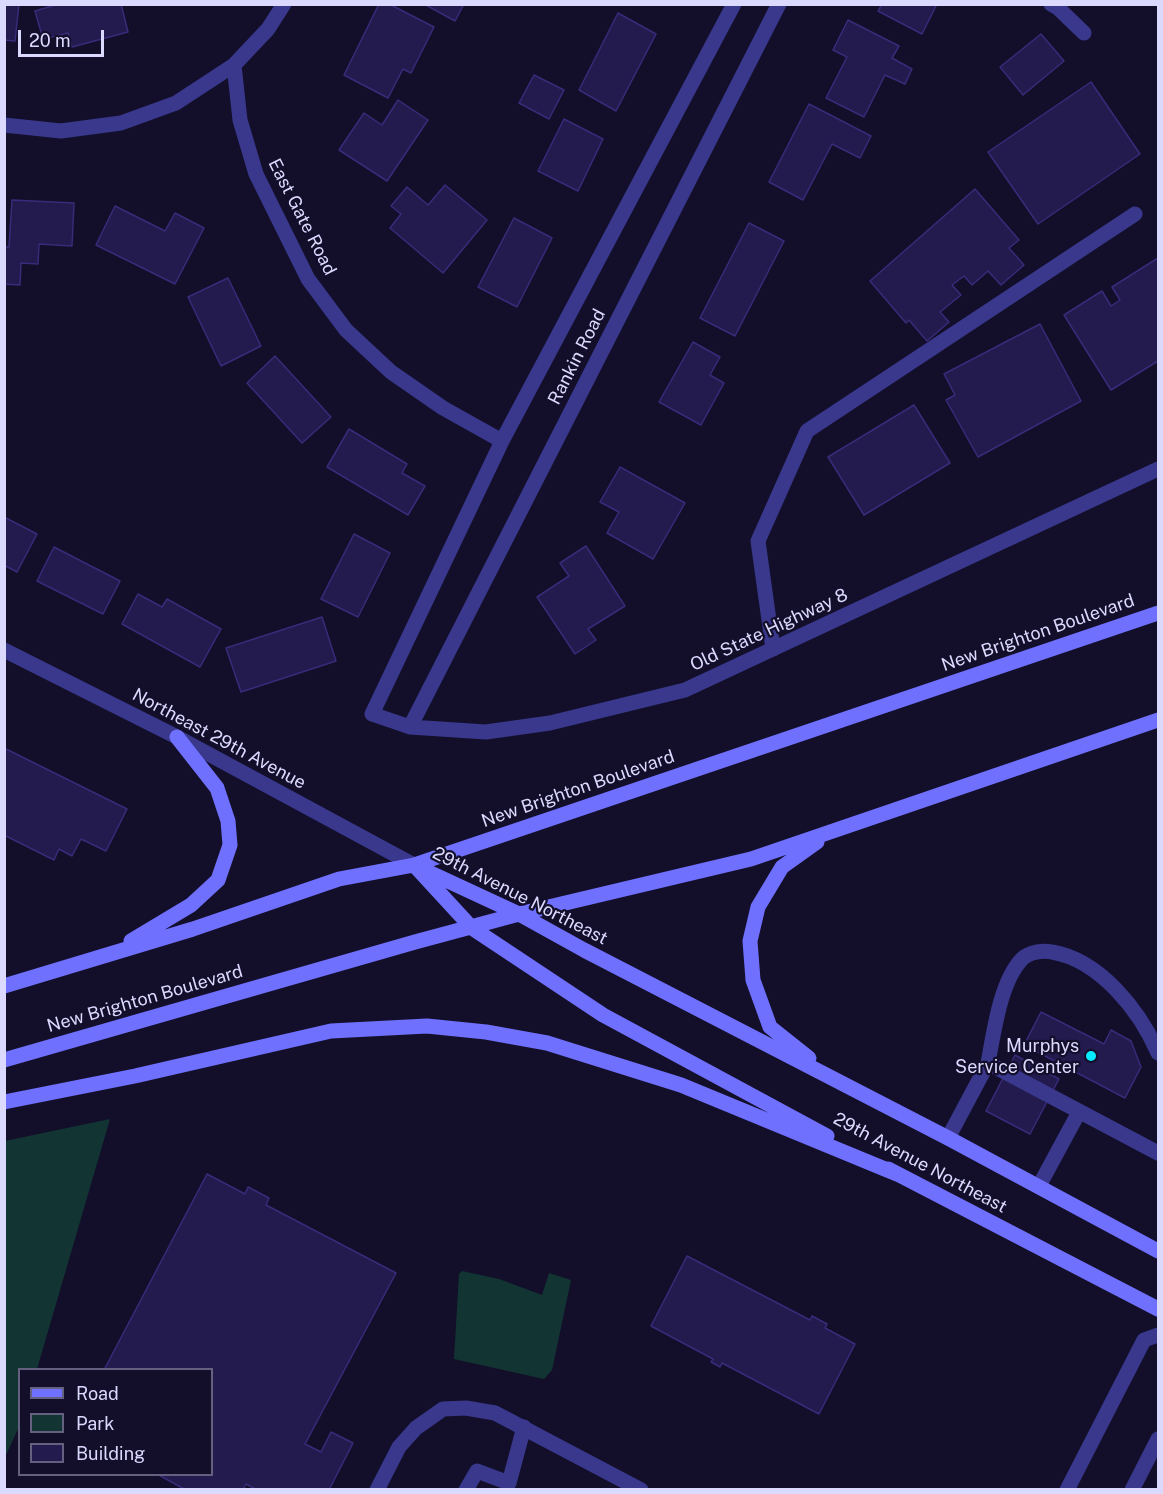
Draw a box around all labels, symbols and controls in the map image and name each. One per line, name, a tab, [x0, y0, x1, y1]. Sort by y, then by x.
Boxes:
scale bar	[21, 18, 106, 56]
text: 20 m	[29, 30, 71, 51]
street label: East Gate Road	[263, 155, 341, 279]
street label: Rankin Road	[544, 306, 610, 408]
street label: Old State Highway 8	[687, 584, 851, 676]
street label: New Brighton Boulevard	[939, 590, 1137, 676]
street label: Northeast 29th Avenue	[128, 684, 310, 794]
street label: New Brighton Boulevard	[479, 746, 677, 832]
street label: 29th Avenue Northeast	[429, 842, 611, 950]
street label: New Brighton Boulevard	[45, 961, 245, 1037]
place label: Murphys Service Center	[955, 1035, 1079, 1078]
marker: Murphys Service Center	[1084, 1049, 1098, 1063]
street label: 29th Avenue Northeast	[829, 1108, 1011, 1218]
legend	[18, 1368, 213, 1476]
text: Road	[76, 1383, 119, 1404]
text: Park	[76, 1413, 114, 1434]
text: Building	[76, 1443, 145, 1464]

